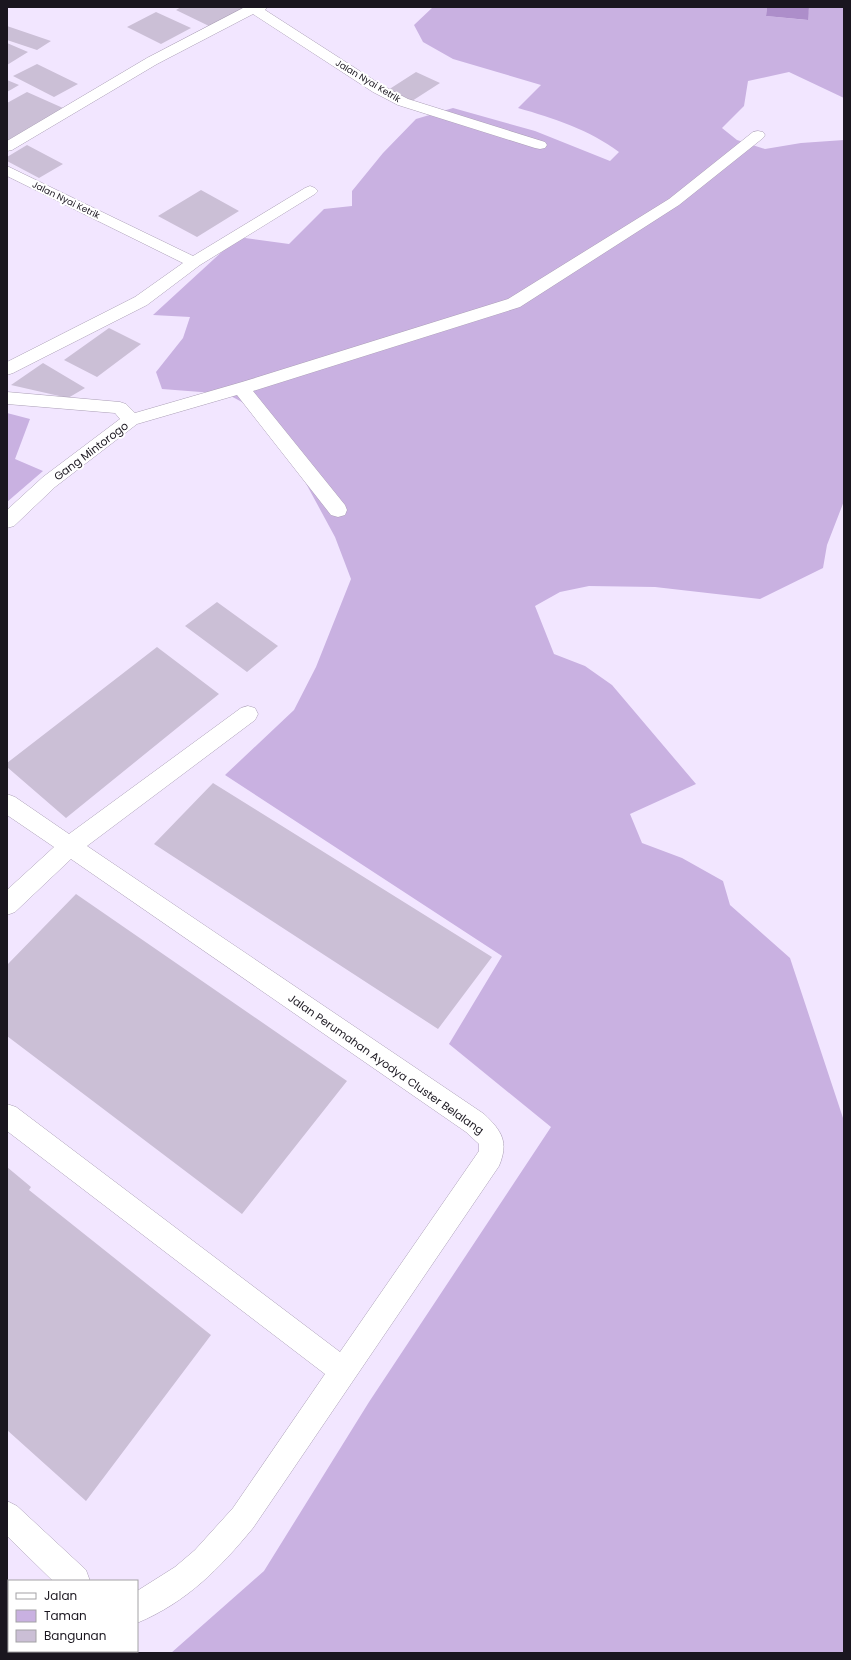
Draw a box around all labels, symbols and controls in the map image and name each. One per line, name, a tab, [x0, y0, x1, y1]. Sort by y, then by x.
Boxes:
street label: Jalan Nyai Ketrik	[333, 57, 403, 105]
street label: Jalan Nyai Ketrik	[30, 178, 102, 222]
street label: Gang Mintorogo	[51, 418, 131, 484]
street label: Jalan Perumahan Ayodya Cluster Belalang	[285, 990, 487, 1138]
legend	[8, 1580, 138, 1652]
text: Jalan	[44, 1587, 77, 1604]
text: Taman	[44, 1607, 87, 1624]
text: Bangunan	[44, 1627, 106, 1644]

